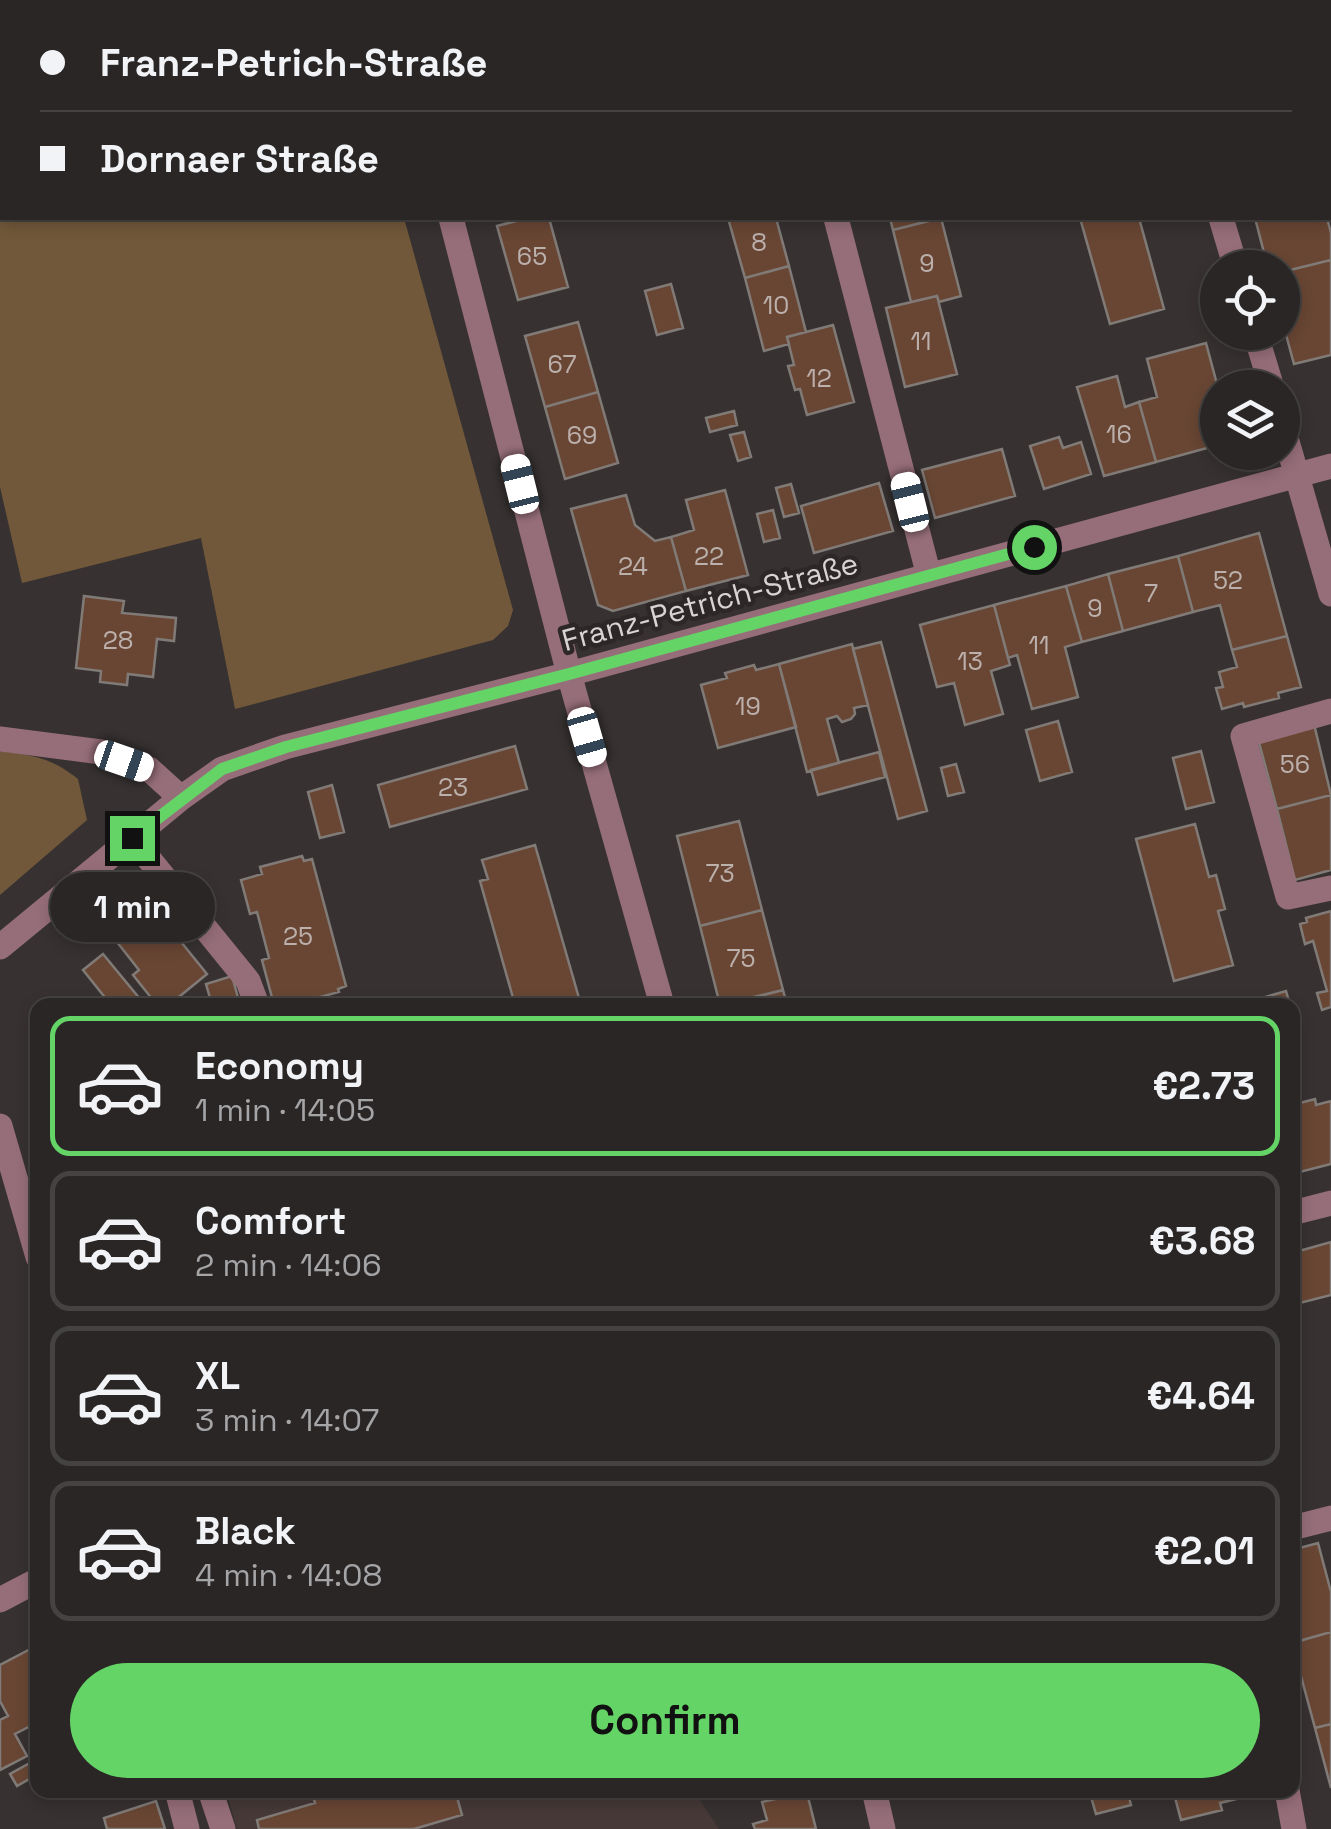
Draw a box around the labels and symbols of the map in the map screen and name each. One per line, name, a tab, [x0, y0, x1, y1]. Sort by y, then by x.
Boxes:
house number: 8	[751, 226, 767, 258]
house number: 65	[517, 240, 547, 272]
house number: 9	[919, 247, 935, 279]
house number: 10	[763, 289, 789, 321]
house number: 11	[911, 325, 931, 357]
house number: 67	[547, 348, 577, 380]
house number: 12	[806, 362, 832, 394]
house number: 16	[1106, 418, 1132, 450]
house number: 69	[567, 419, 597, 451]
car	[498, 451, 542, 517]
car	[888, 469, 932, 535]
route start	[1012, 525, 1057, 570]
house number: 22	[694, 540, 724, 572]
street label: Franz-Petrich-Straße	[557, 543, 862, 660]
house number: 24	[618, 550, 648, 582]
house number: 52	[1213, 564, 1243, 596]
house number: 7	[1144, 577, 1158, 609]
house number: 9	[1087, 592, 1103, 624]
house number: 28	[103, 624, 133, 656]
house number: 11	[1029, 629, 1049, 661]
house number: 13	[957, 645, 983, 677]
house number: 19	[735, 690, 761, 722]
car	[564, 704, 610, 770]
car	[91, 737, 157, 785]
house number: 56	[1280, 748, 1310, 780]
house number: 23	[438, 771, 468, 803]
route end	[110, 816, 155, 861]
house number: 73	[705, 857, 735, 889]
callout: 1 min	[49, 873, 214, 943]
house number: 25	[283, 920, 313, 952]
house number: 75	[726, 942, 756, 974]

